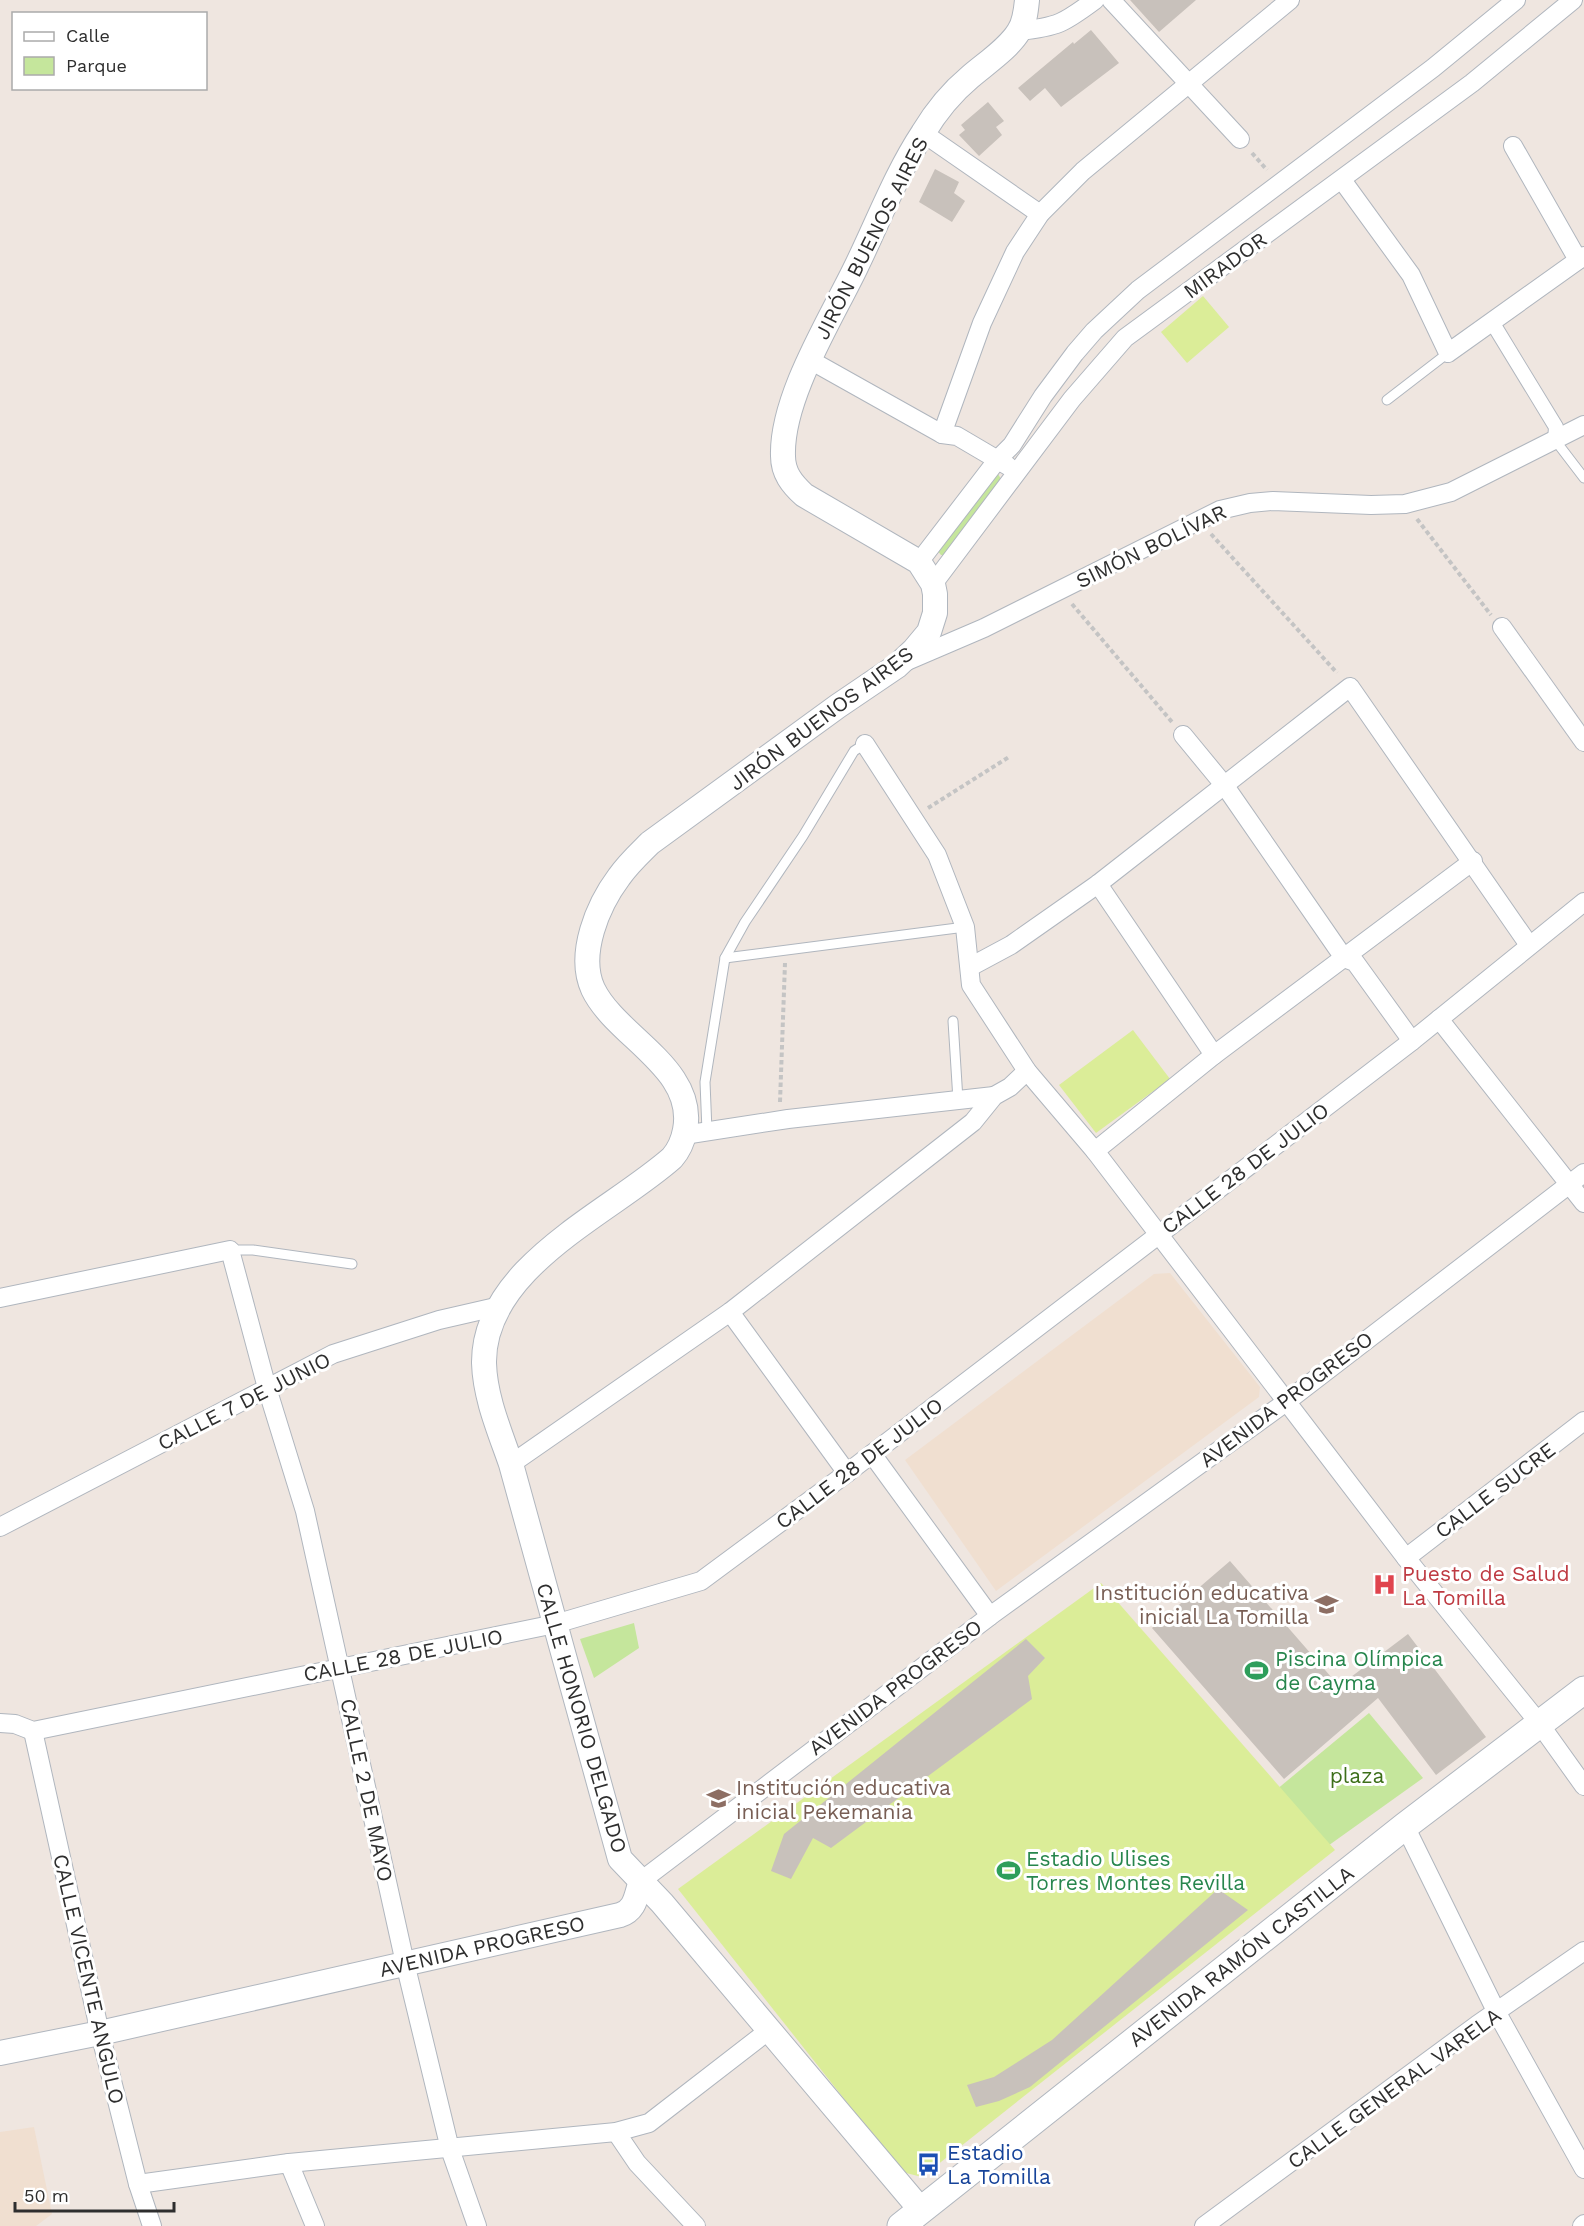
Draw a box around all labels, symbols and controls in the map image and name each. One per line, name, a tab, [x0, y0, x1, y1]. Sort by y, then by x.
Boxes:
legend	[12, 12, 207, 90]
text: Calle	[66, 25, 110, 46]
text: Parque	[66, 55, 127, 76]
street label: JIRÓN BUENOS AIRES	[809, 133, 933, 343]
street label: MIRADOR	[1178, 226, 1272, 304]
street label: SIMÓN BOLÍVAR	[1072, 499, 1230, 593]
street label: JIRÓN BUENOS AIRES	[724, 641, 918, 795]
street label: CALLE 28 DE JULIO	[1157, 1097, 1333, 1239]
street label: AVENIDA PROGRESO	[1195, 1326, 1377, 1472]
street label: CALLE 7 DE JUNIO	[153, 1347, 335, 1455]
street label: CALLE 28 DE JULIO	[771, 1392, 947, 1534]
street label: CALLE SUCRE	[1430, 1437, 1560, 1543]
place label: Puesto de Salud La Tomilla	[1402, 1561, 1570, 1610]
hospital icon: Puesto de Salud La Tomilla	[1371, 1572, 1397, 1598]
street label: CALLE HONORIO DELGADO	[531, 1580, 633, 1856]
place label: Institución educativa inicial La Tomilla	[1094, 1580, 1309, 1629]
school or university icon: Institución educativa inicial La Tomilla	[1314, 1591, 1340, 1617]
street label: AVENIDA PROGRESO	[804, 1614, 986, 1760]
street label: CALLE 28 DE JULIO	[301, 1623, 505, 1687]
place label: Piscina Olímpica de Cayma	[1275, 1646, 1444, 1695]
sports icon: Piscina Olímpica de Cayma	[1244, 1657, 1270, 1683]
street label: CALLE 2 DE MAYO	[335, 1696, 399, 1884]
park label: plaza	[1330, 1763, 1384, 1788]
place label: Institución educativa inicial Pekemania	[736, 1775, 951, 1824]
school or university icon: Institución educativa inicial Pekemania	[705, 1786, 731, 1812]
place label: Estadio Ulises Torres Montes Revilla	[1026, 1846, 1245, 1895]
street label: CALLE VICENTE ANGULO	[48, 1852, 130, 2106]
sports icon: Estadio Ulises Torres Montes Revilla	[995, 1857, 1021, 1883]
street label: AVENIDA RAMÓN CASTILLA	[1123, 1860, 1359, 2052]
street label: AVENIDA PROGRESO	[377, 1910, 587, 1982]
street label: CALLE GENERAL VARELA	[1282, 2002, 1506, 2174]
place label: Estadio La Tomilla	[947, 2140, 1051, 2189]
bus stop icon: Estadio La Tomilla	[916, 2151, 942, 2177]
scale bar	[15, 2175, 174, 2213]
text: 50 m	[24, 2185, 69, 2206]

